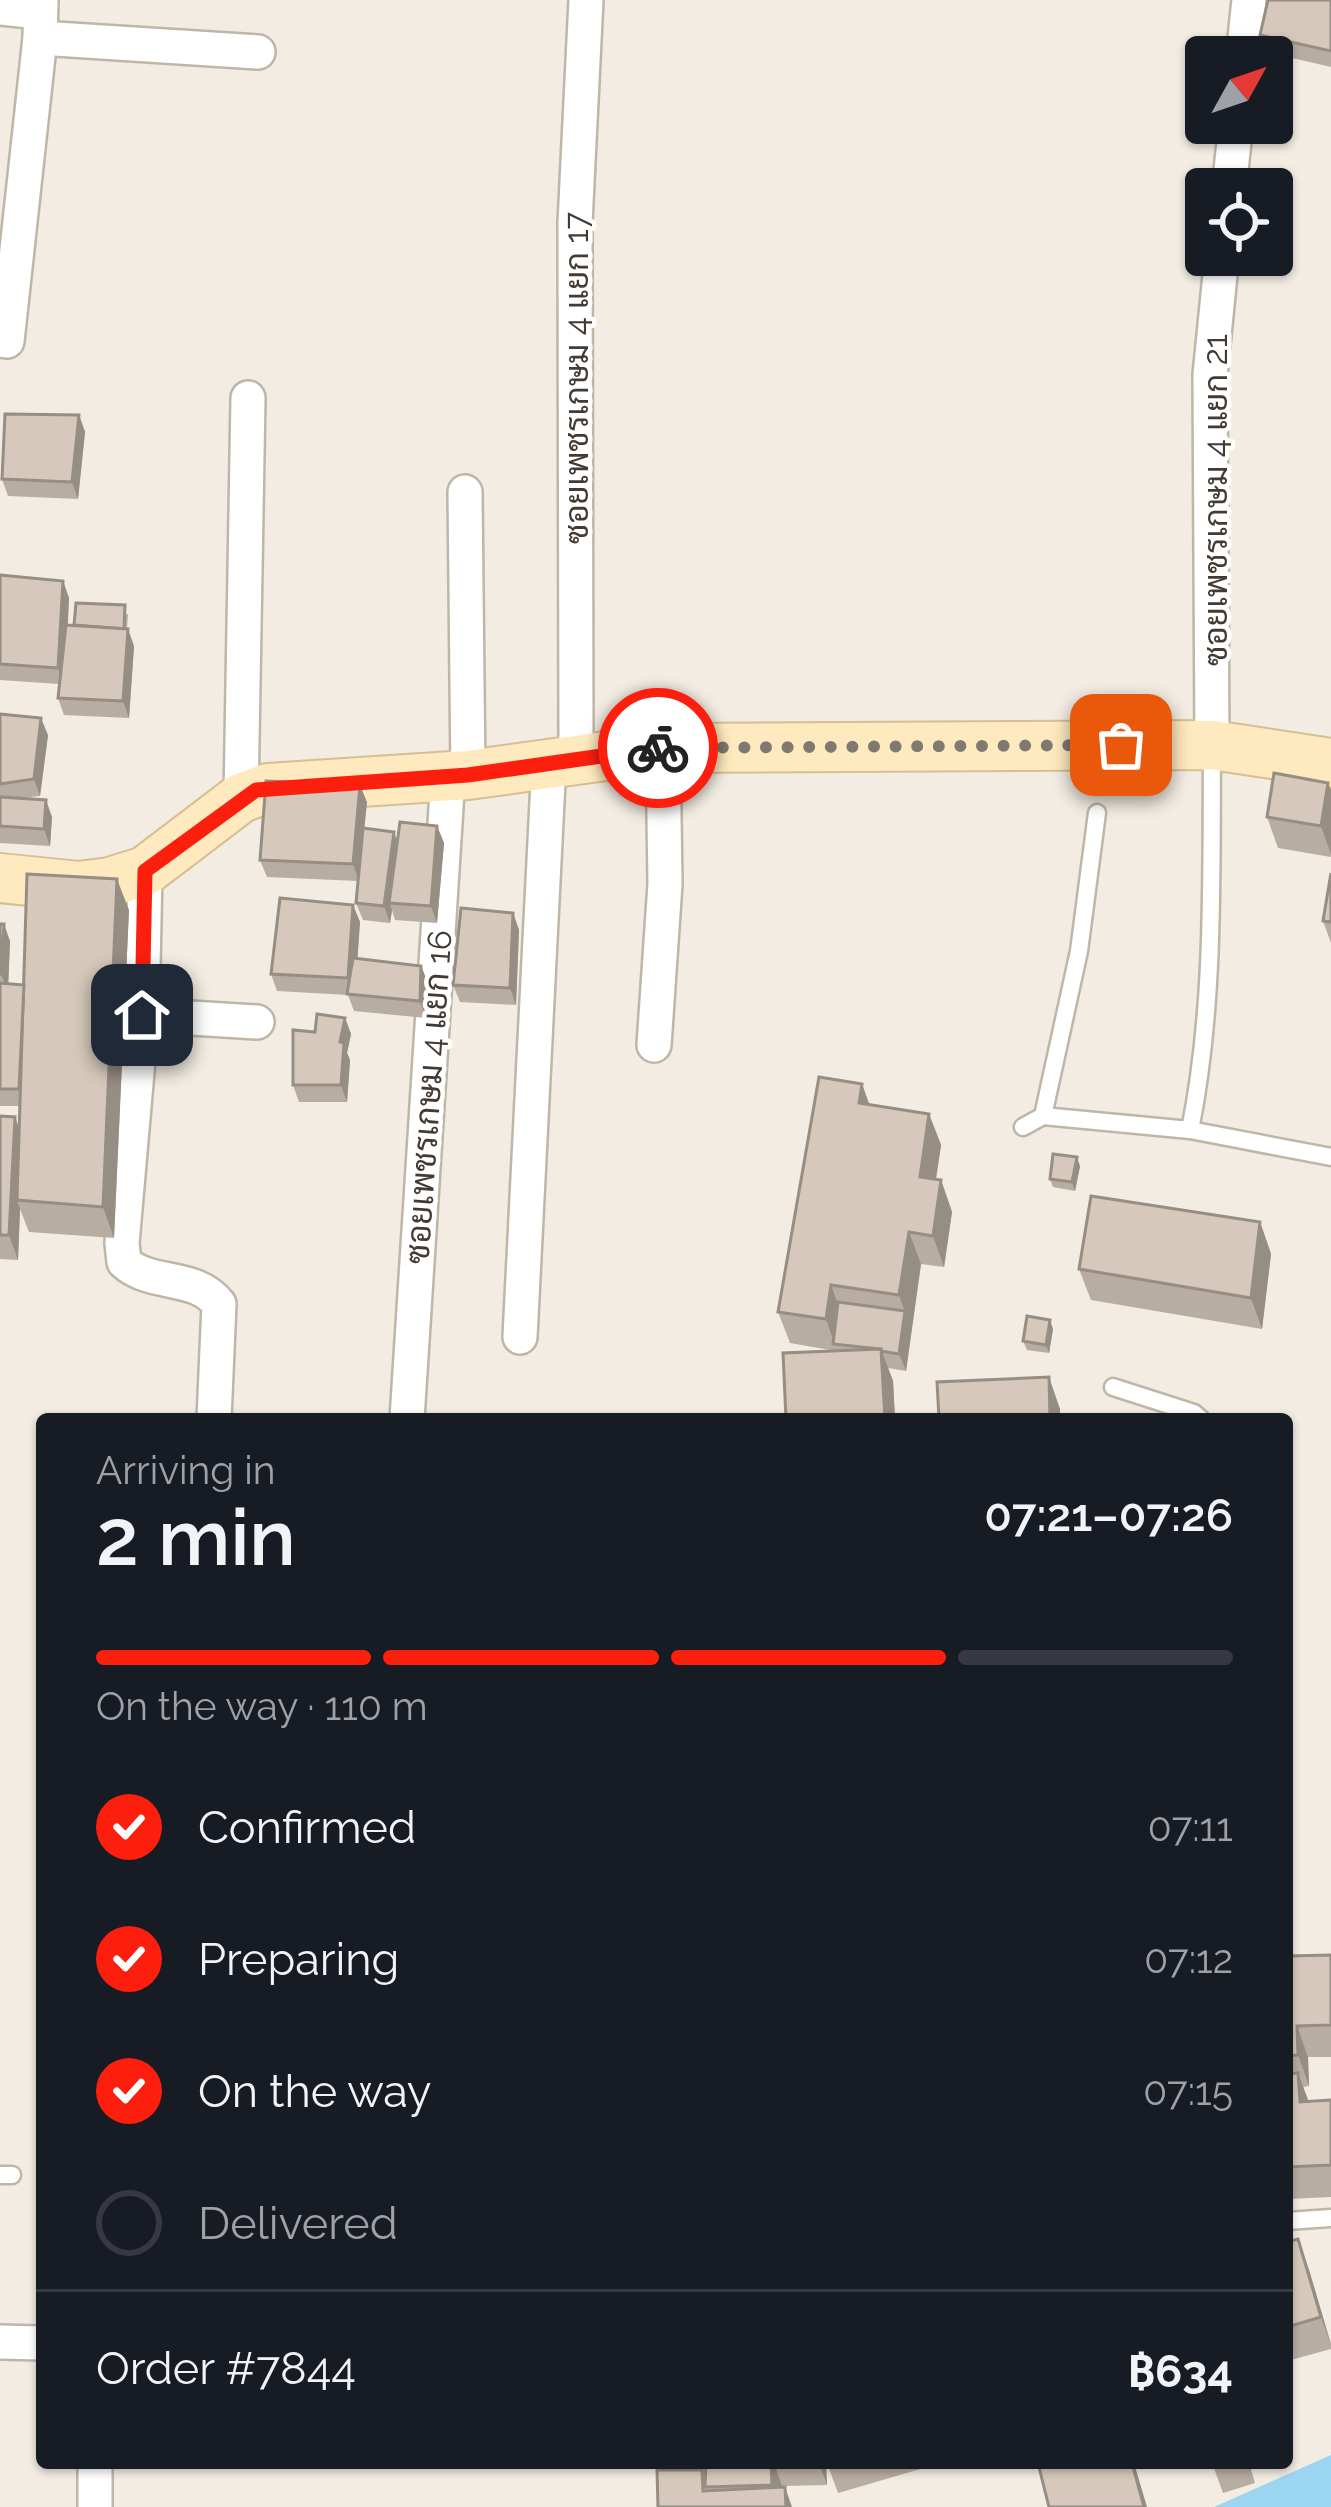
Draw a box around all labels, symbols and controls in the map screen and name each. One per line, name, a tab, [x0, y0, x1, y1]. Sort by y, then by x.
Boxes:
north arrow	[1185, 36, 1293, 144]
map controls	[1185, 36, 1293, 276]
button: locate	[1185, 168, 1293, 276]
street label: ซอยเพชรเกษม 4 แยก 17	[557, 212, 596, 544]
street label: ซอยเพชรเกษม 4 แยก 21	[1196, 334, 1235, 666]
courier	[598, 688, 718, 808]
pin	[1070, 694, 1172, 796]
icon: bag	[1088, 712, 1154, 778]
icon: bike	[625, 715, 691, 781]
street label: ซอยเพชรเกษม 4 แยก 16	[397, 929, 460, 1265]
pin	[91, 964, 193, 1066]
icon: home	[109, 982, 175, 1048]
text: Arriving in	[96, 1447, 276, 1493]
text: 07:21–07:26	[984, 1489, 1233, 1542]
text: 2 min	[96, 1492, 296, 1583]
text: On the way · 110 m	[96, 1683, 428, 1729]
icon: check	[96, 1794, 162, 1860]
text: Confirmed	[198, 1801, 416, 1854]
text: 07:11	[1148, 1804, 1233, 1850]
icon: check	[96, 1926, 162, 1992]
text: Preparing	[198, 1933, 399, 1986]
text: 07:12	[1144, 1936, 1233, 1982]
icon: check	[96, 2058, 162, 2124]
text: On the way	[198, 2065, 432, 2118]
text: 07:15	[1143, 2068, 1233, 2114]
text: Delivered	[198, 2197, 398, 2250]
text: Order #7844	[96, 2342, 356, 2395]
text: ฿634	[1128, 2345, 1233, 2398]

